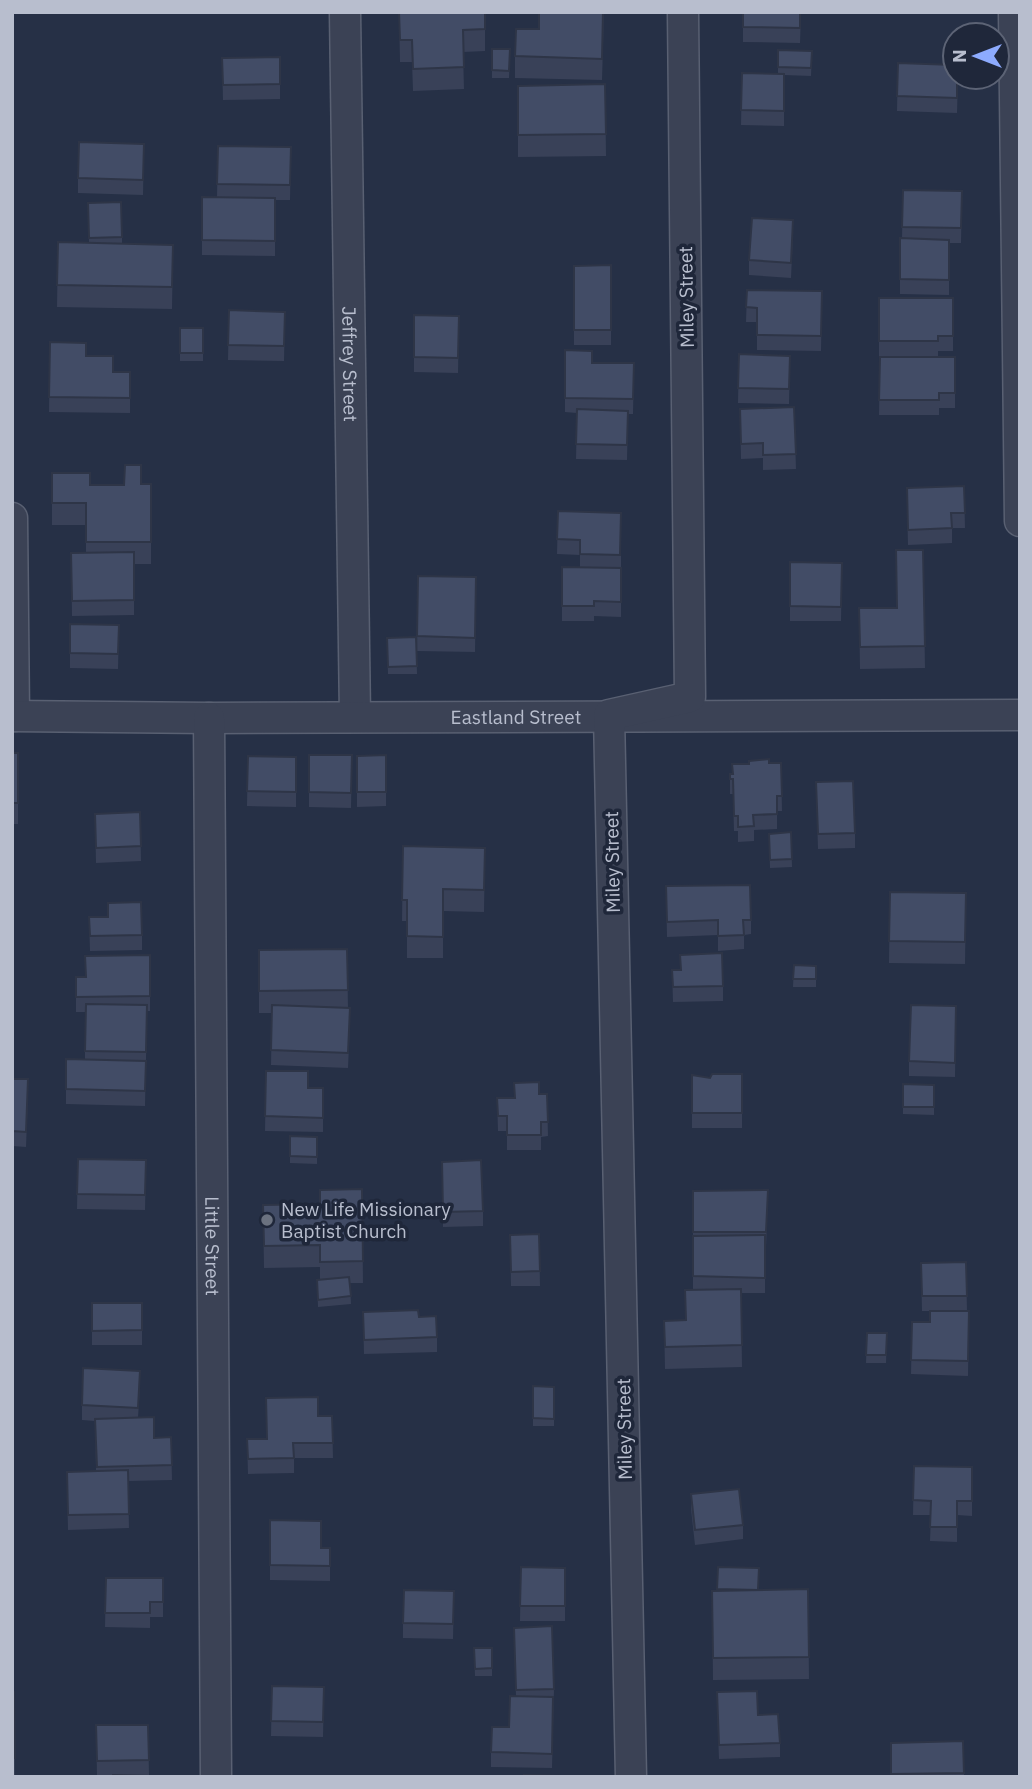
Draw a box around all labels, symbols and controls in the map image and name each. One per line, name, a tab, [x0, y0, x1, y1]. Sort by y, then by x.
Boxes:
north arrow	[941, 21, 1011, 91]
text: N	[947, 49, 971, 63]
street label: Miley Street	[673, 246, 699, 348]
street label: Jeffrey Street	[337, 306, 363, 422]
street label: Eastland Street	[451, 705, 581, 729]
street label: Miley Street	[599, 811, 625, 913]
street label: Little Street	[200, 1196, 225, 1296]
place label: New Life Missionary Baptist Church	[281, 1197, 451, 1243]
marker: New Life Missionary Baptist Church	[259, 1212, 275, 1228]
street label: Miley Street	[611, 1378, 637, 1480]

